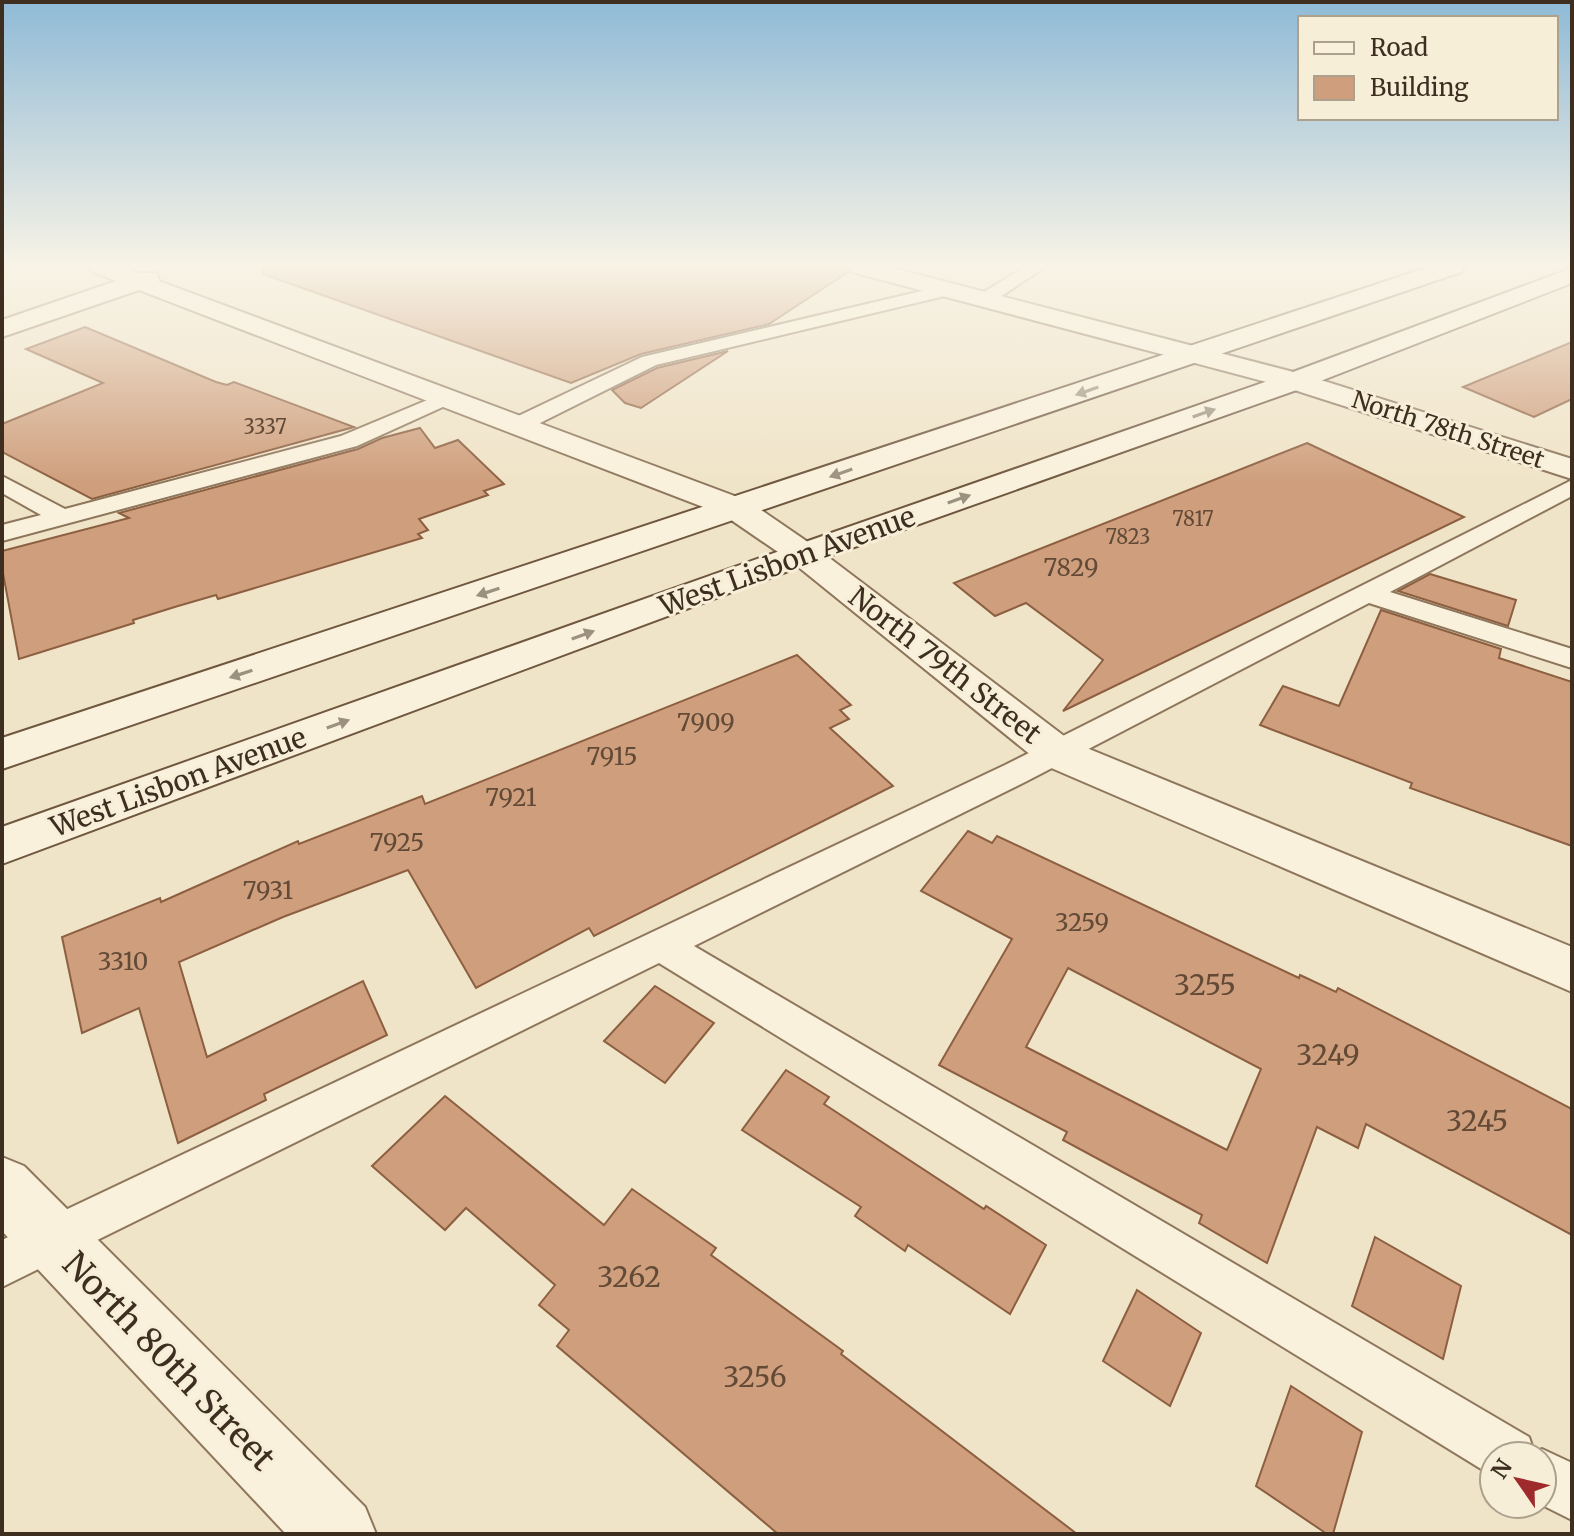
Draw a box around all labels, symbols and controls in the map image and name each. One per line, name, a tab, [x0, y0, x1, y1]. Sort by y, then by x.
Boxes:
legend	[1298, 16, 1558, 120]
text: Road	[1370, 32, 1428, 63]
text: Building	[1370, 72, 1469, 103]
street label: North 78th Street	[1348, 384, 1549, 475]
one-way arrow	[1075, 385, 1099, 397]
one-way arrow	[1193, 407, 1217, 419]
house number: 3337	[243, 414, 287, 439]
one-way arrow	[828, 468, 852, 480]
one-way arrow	[947, 493, 971, 505]
street label: West Lisbon Avenue	[653, 498, 920, 624]
house number: 7817	[1172, 506, 1214, 531]
house number: 7823	[1106, 524, 1150, 549]
house number: 7829	[1043, 552, 1099, 583]
street label: North 79th Street	[841, 579, 1049, 751]
one-way arrow	[476, 586, 500, 598]
one-way arrow	[571, 628, 595, 640]
one-way arrow	[229, 668, 253, 681]
house number: 7909	[677, 707, 735, 738]
one-way arrow	[326, 717, 350, 730]
street label: West Lisbon Avenue	[44, 719, 311, 845]
house number: 7915	[586, 741, 638, 772]
house number: 7921	[485, 782, 537, 813]
house number: 7925	[370, 827, 424, 858]
house number: 7931	[243, 875, 293, 906]
house number: 3259	[1055, 907, 1109, 938]
house number: 3310	[98, 946, 148, 977]
house number: 3255	[1174, 967, 1236, 1003]
house number: 3249	[1296, 1037, 1360, 1073]
house number: 3245	[1446, 1103, 1508, 1139]
street label: North 80th Street	[54, 1243, 284, 1479]
house number: 3262	[597, 1259, 661, 1295]
house number: 3256	[723, 1359, 787, 1395]
north arrow	[1478, 1440, 1558, 1520]
text: N	[1485, 1453, 1518, 1484]

